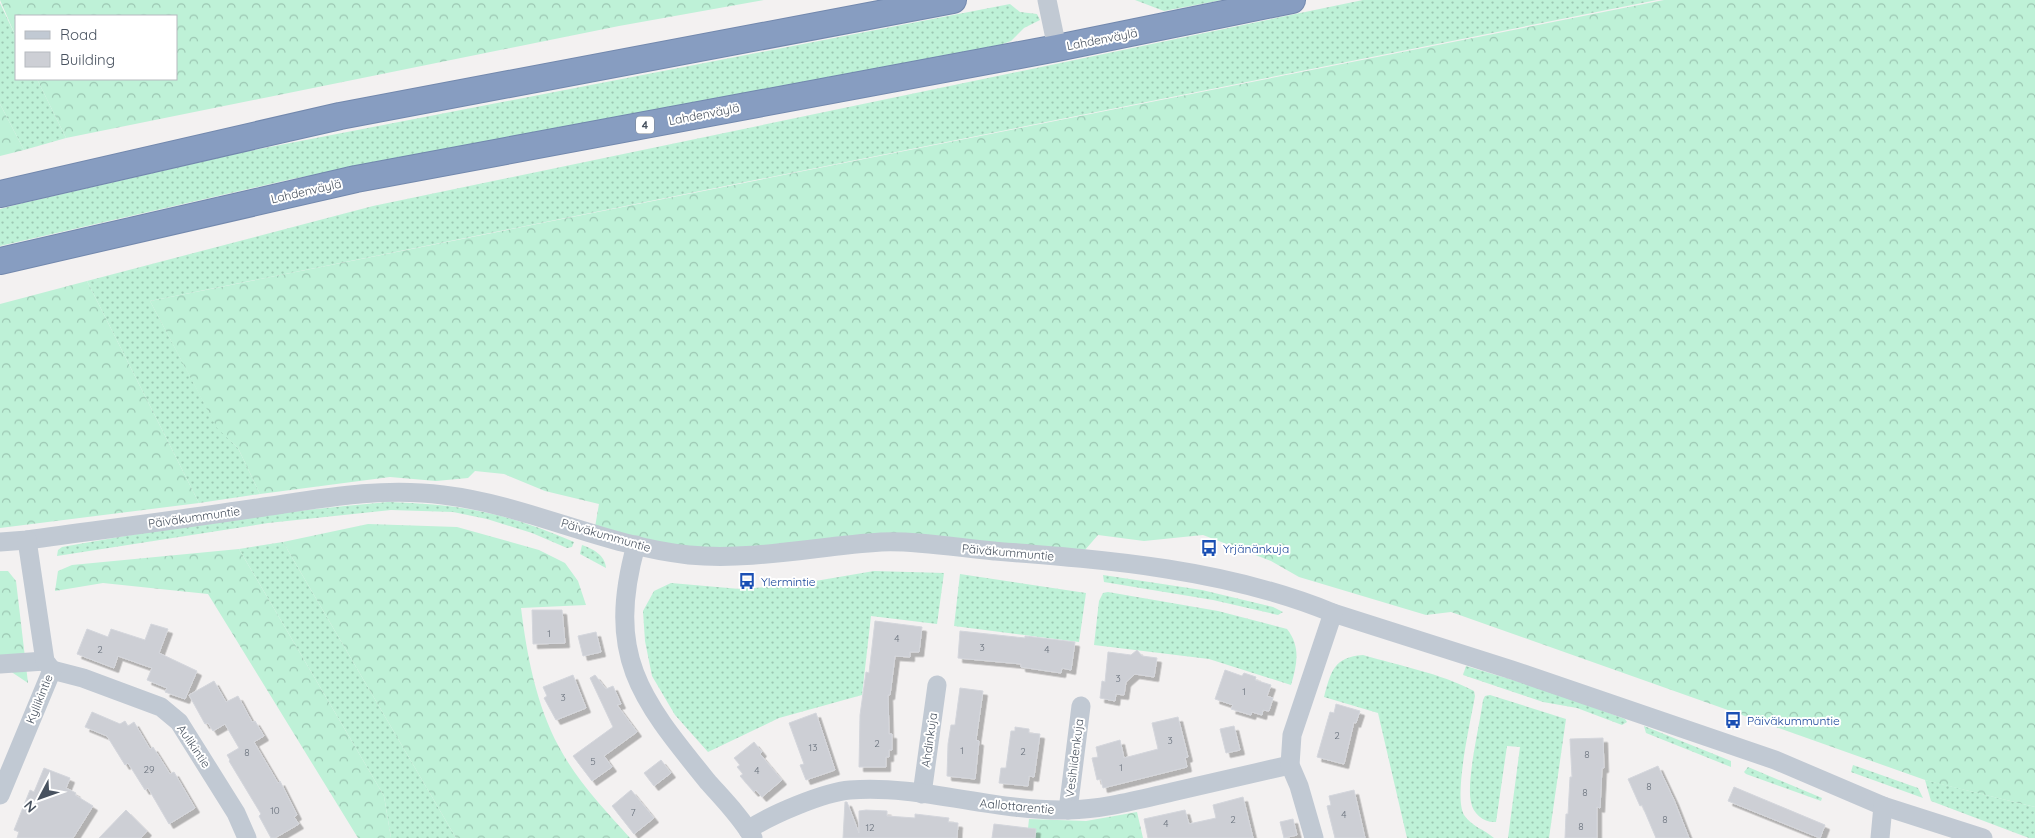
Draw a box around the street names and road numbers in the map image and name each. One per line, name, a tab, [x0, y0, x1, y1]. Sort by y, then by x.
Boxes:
street label: Lahdenväylä	[1065, 25, 1139, 53]
street label: Lahdenväylä	[667, 100, 741, 128]
road number: 4	[636, 116, 654, 134]
street label: Lahdenväylä	[269, 176, 343, 206]
street label: Päiväkummuntie	[147, 503, 241, 531]
street label: Päiväkummuntie	[559, 515, 653, 555]
street label: Päiväkummuntie	[961, 540, 1055, 564]
street label: Kyllikintie	[22, 672, 56, 726]
street label: Ahdinkuja	[918, 712, 940, 768]
street label: Vesihiidenkuja	[1062, 718, 1086, 798]
street label: Aulikintie	[174, 721, 214, 771]
street label: Aallottarentie	[979, 795, 1055, 817]

